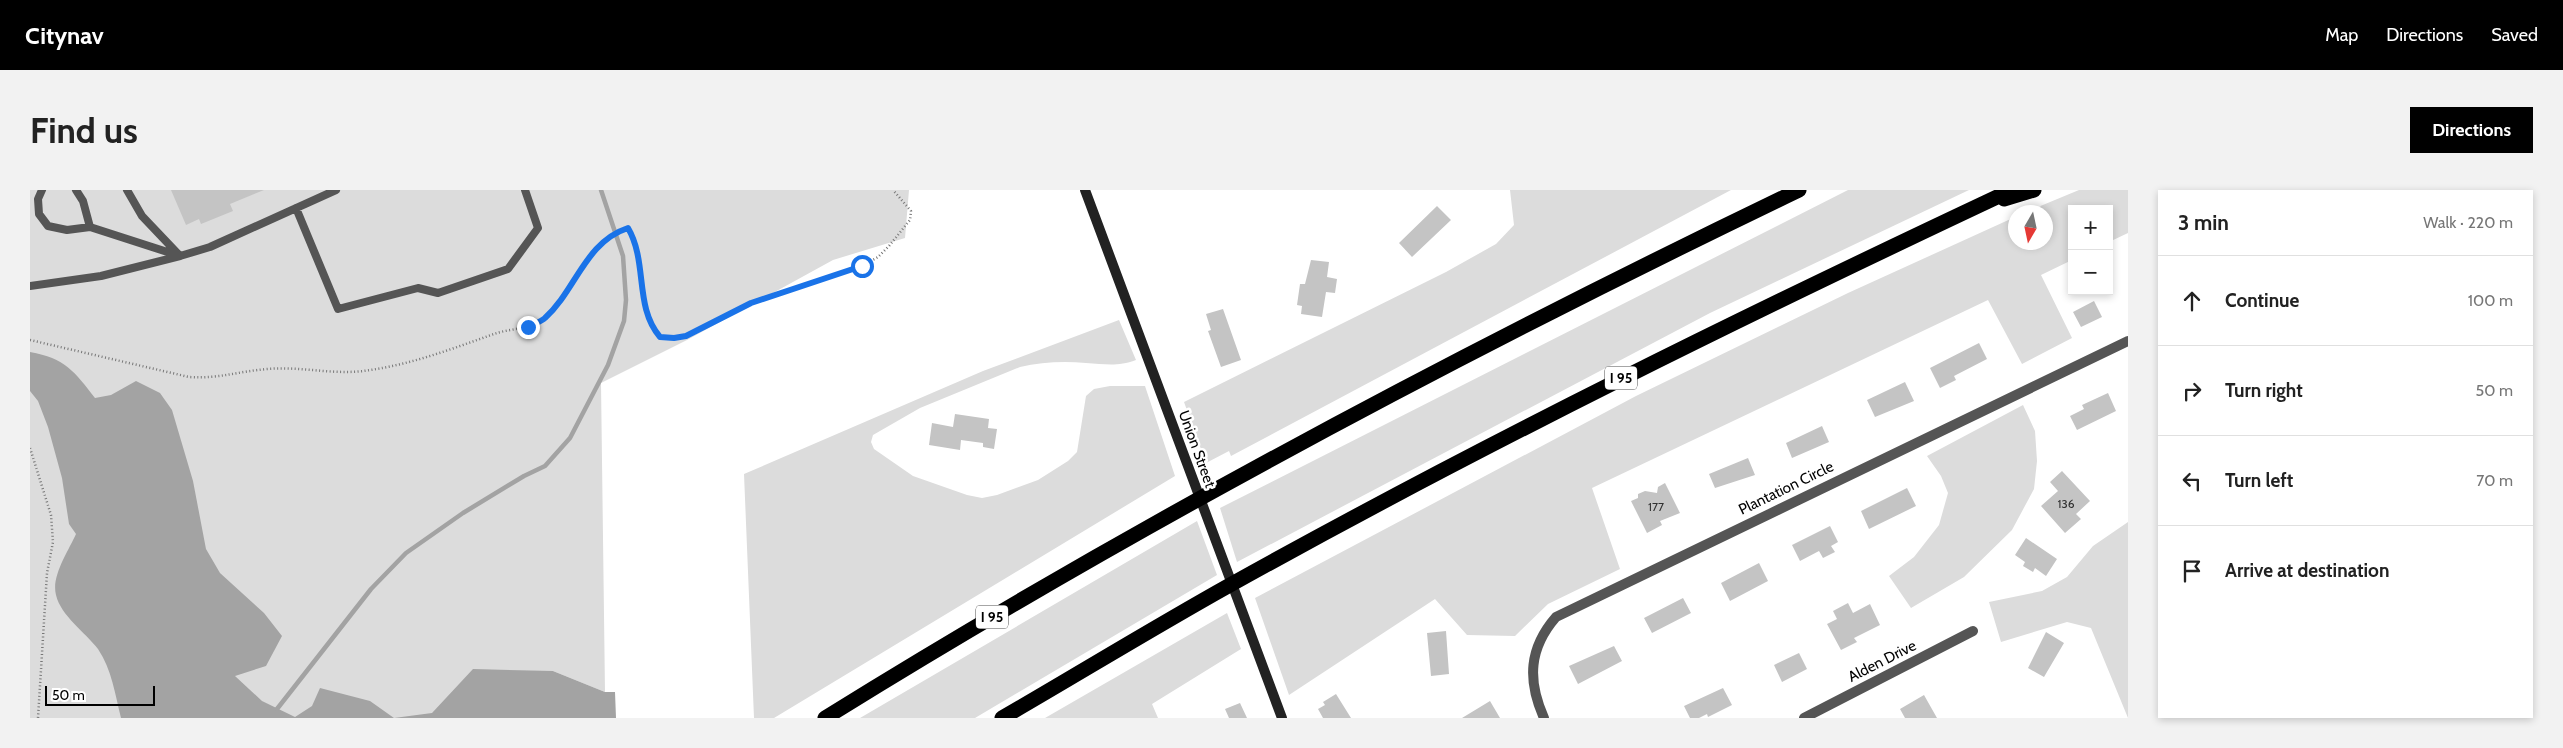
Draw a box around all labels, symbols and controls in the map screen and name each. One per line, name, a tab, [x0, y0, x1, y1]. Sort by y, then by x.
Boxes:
text: Citynav	[25, 21, 104, 50]
text: Map	[2325, 24, 2358, 46]
text: Directions	[2386, 24, 2463, 46]
text: Saved	[2491, 24, 2538, 46]
button: Directions	[2410, 107, 2533, 153]
text: Find us	[30, 109, 138, 152]
north arrow	[2008, 205, 2053, 250]
map controls	[2068, 205, 2113, 295]
button: +	[2068, 205, 2113, 250]
text: 3 min	[2178, 210, 2229, 235]
text: Walk · 220 m	[2423, 213, 2513, 232]
button: −	[2068, 250, 2113, 295]
route start	[851, 255, 874, 278]
icon: ahead	[2178, 287, 2206, 315]
text: Continue	[2225, 289, 2299, 312]
text: 100 m	[2468, 291, 2513, 310]
route end	[517, 316, 540, 339]
road number: I 95	[1605, 367, 1637, 390]
icon: right	[2178, 377, 2206, 405]
text: Turn right	[2225, 379, 2303, 402]
text: 50 m	[2476, 381, 2513, 400]
street label: Union Street	[1175, 408, 1219, 490]
street label: Plantation Circle	[1736, 457, 1837, 519]
icon: left	[2178, 467, 2206, 495]
text: Turn left	[2225, 469, 2293, 492]
text: 70 m	[2476, 471, 2513, 490]
house number: 136	[2057, 496, 2075, 511]
house number: 177	[1648, 499, 1664, 514]
icon: arrive	[2178, 557, 2206, 585]
text: Arrive at destination	[2225, 559, 2389, 582]
road number: I 95	[976, 606, 1008, 628]
street label: Alden Drive	[1845, 636, 1919, 686]
scale bar	[45, 683, 155, 706]
text: 50 m	[52, 686, 85, 704]

